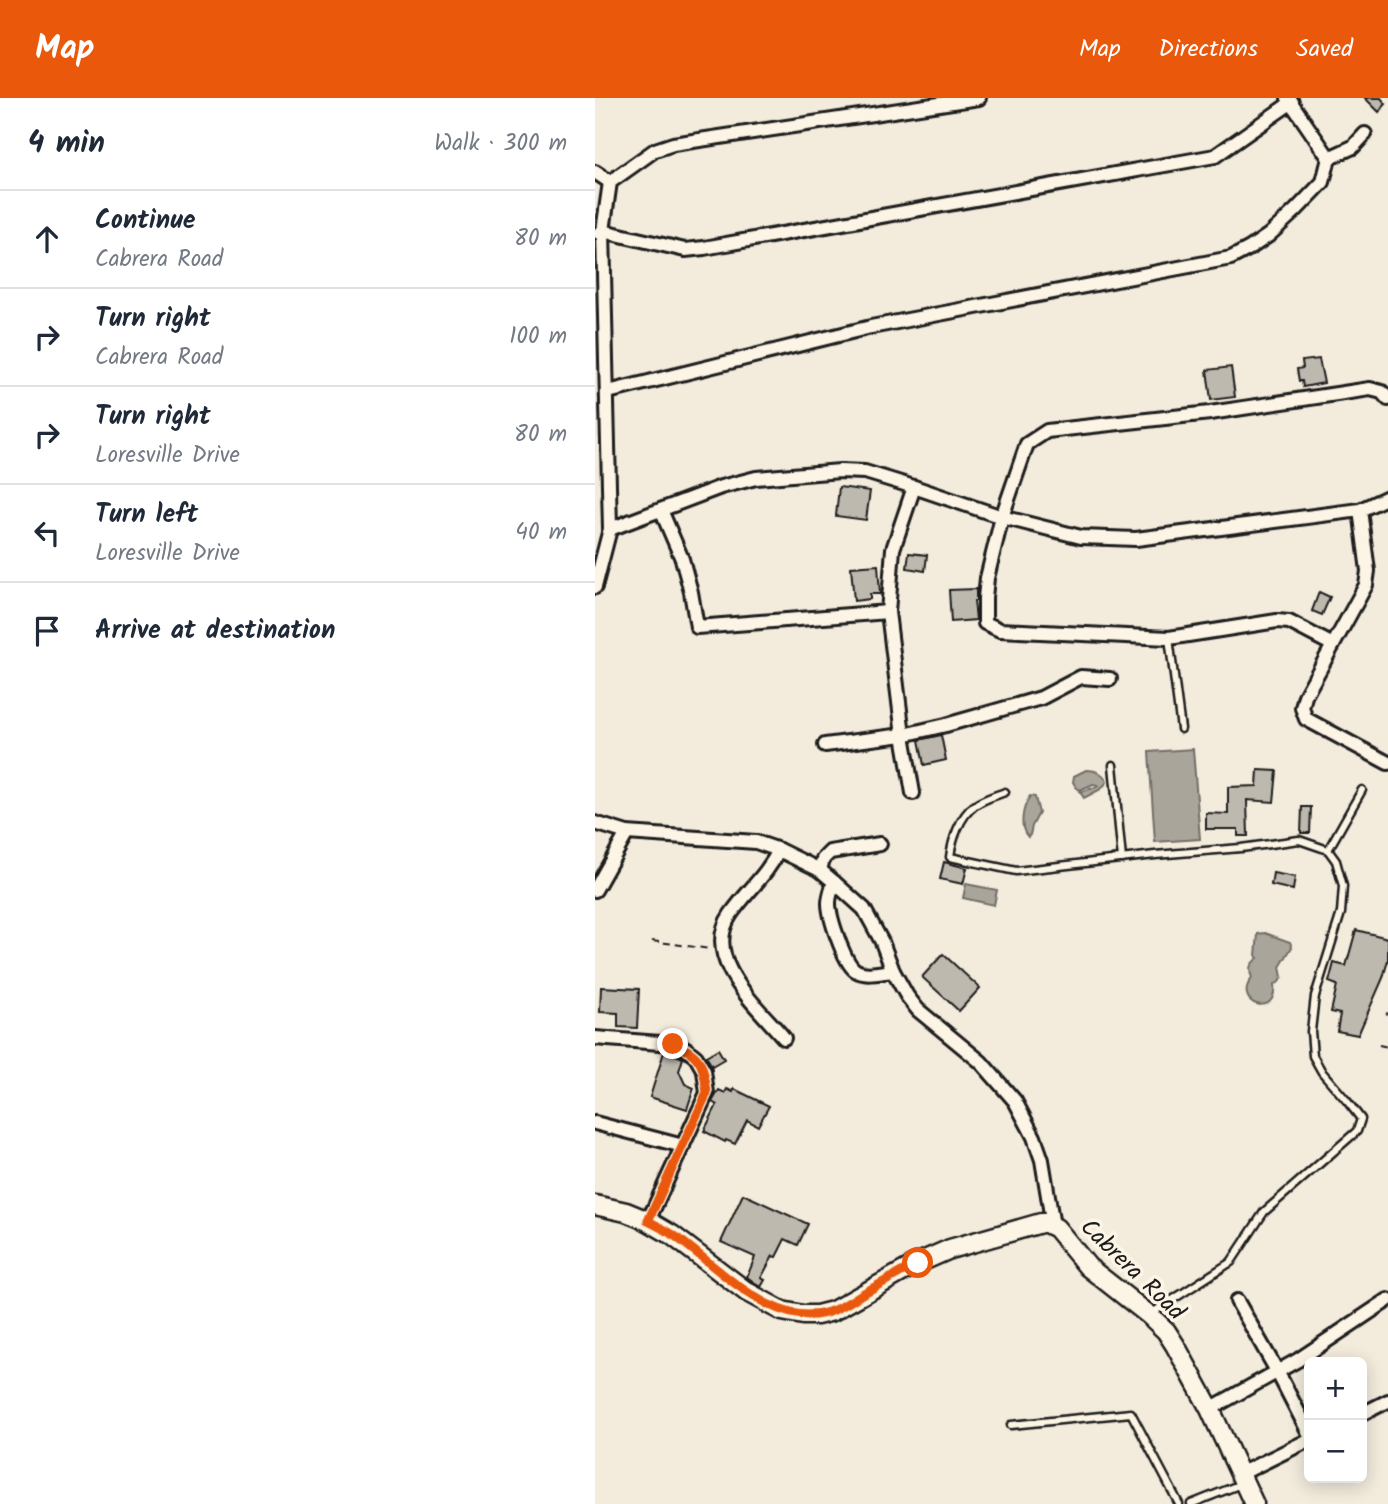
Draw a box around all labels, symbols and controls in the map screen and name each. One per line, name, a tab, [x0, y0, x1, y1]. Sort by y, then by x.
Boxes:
text: Map	[35, 23, 95, 76]
text: Map	[1079, 30, 1121, 69]
text: Directions	[1159, 30, 1258, 69]
text: Saved	[1296, 30, 1353, 69]
text: 4 min	[28, 120, 105, 168]
text: Walk · 300 m	[434, 126, 567, 162]
text: Continue	[95, 200, 196, 242]
icon: ahead	[28, 220, 66, 258]
text: 80 m	[514, 221, 567, 257]
text: Cabrera Road	[95, 242, 223, 278]
text: Turn right	[95, 298, 211, 340]
icon: right	[28, 318, 66, 356]
text: 100 m	[509, 319, 567, 355]
text: Cabrera Road	[95, 340, 223, 376]
text: Turn right	[95, 396, 211, 438]
icon: right	[28, 416, 66, 454]
text: 80 m	[514, 417, 567, 453]
text: Loresville Drive	[95, 438, 240, 474]
text: Turn left	[95, 494, 198, 536]
icon: left	[28, 514, 66, 552]
text: 40 m	[515, 515, 567, 551]
text: Loresville Drive	[95, 536, 240, 572]
text: Arrive at destination	[95, 610, 335, 652]
icon: arrive	[28, 612, 66, 650]
route end	[657, 1028, 688, 1059]
street label: Cabrera Road	[1070, 1210, 1194, 1331]
route start	[902, 1247, 933, 1278]
map controls	[1304, 1357, 1367, 1483]
button: +	[1304, 1357, 1367, 1420]
button: −	[1304, 1420, 1367, 1483]

